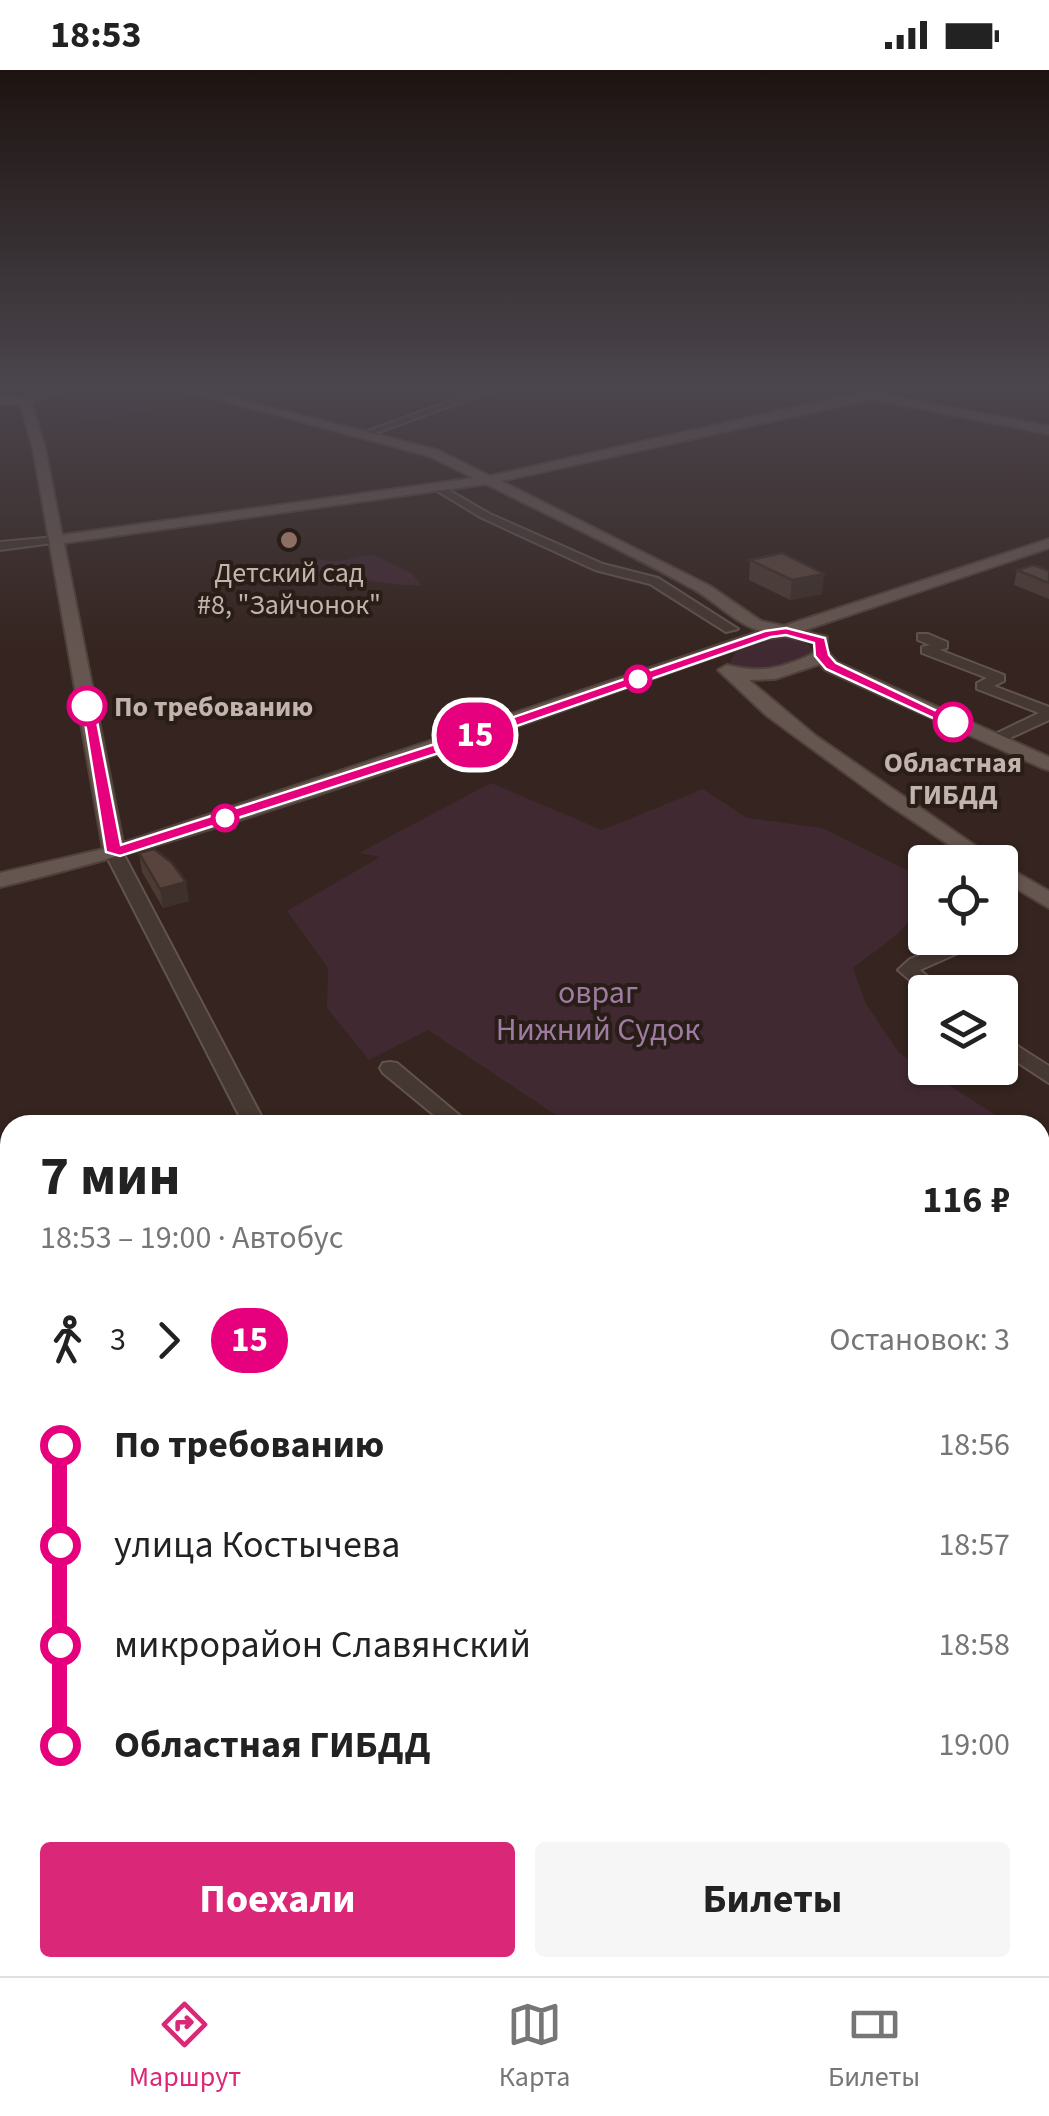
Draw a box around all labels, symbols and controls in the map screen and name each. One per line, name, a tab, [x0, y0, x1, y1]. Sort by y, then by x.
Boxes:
text: 18:53	[50, 8, 142, 62]
marker: Детский сад #8, "Зайчонок"	[278, 529, 300, 551]
place label: Детский сад #8, "Зайчонок"	[197, 553, 381, 625]
unlabelled marker	[625, 666, 651, 692]
marker: По требованию	[68, 687, 106, 725]
place label: По требованию	[114, 687, 313, 727]
line badge: 15	[430, 702, 520, 768]
marker: Областная ГИБДД	[934, 703, 972, 741]
text: 15	[457, 710, 493, 760]
place label: Областная ГИБДД	[884, 743, 1022, 815]
unlabelled marker	[212, 805, 238, 831]
map controls	[908, 845, 1018, 1085]
button: locate	[908, 845, 1018, 955]
park label: овраг Нижний Судок	[496, 970, 700, 1053]
button: layers	[908, 975, 1018, 1085]
text: 7 мин	[40, 1138, 180, 1216]
text: 116 ₽	[922, 1173, 1010, 1227]
text: 18:53 – 19:00 · Автобус	[40, 1215, 343, 1261]
icon: walk	[40, 1313, 95, 1368]
icon: forward	[141, 1313, 196, 1368]
text: 15	[231, 1315, 268, 1365]
text: 3	[110, 1317, 126, 1363]
text: Остановок: 3	[829, 1317, 1010, 1363]
text: По требованию	[114, 1418, 384, 1472]
text: 18:56	[938, 1422, 1010, 1468]
text: улица Костычева	[114, 1518, 400, 1572]
text: 18:57	[938, 1522, 1010, 1568]
text: микрорайон Славянский	[114, 1618, 531, 1672]
text: 18:58	[938, 1622, 1010, 1668]
text: Областная ГИБДД	[114, 1718, 430, 1772]
text: 19:00	[938, 1722, 1010, 1768]
button: Поехали	[40, 1842, 515, 1957]
button: Билеты	[535, 1842, 1010, 1957]
tab: Маршрут	[129, 1997, 241, 2097]
tab: Карта	[499, 1997, 570, 2097]
tab: Билеты	[828, 1997, 920, 2097]

